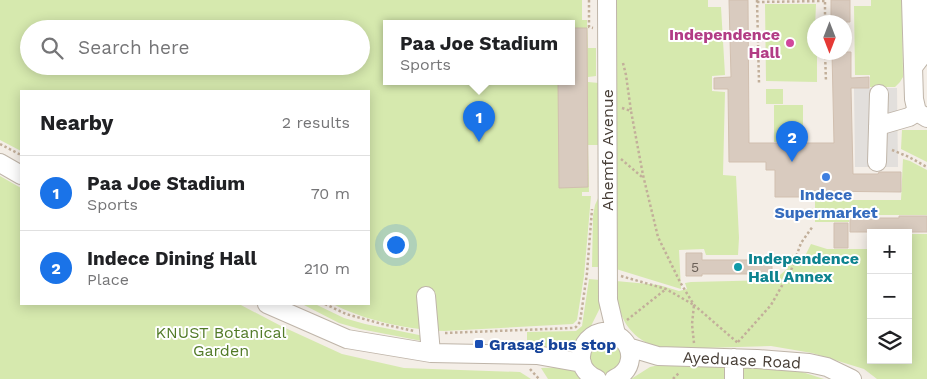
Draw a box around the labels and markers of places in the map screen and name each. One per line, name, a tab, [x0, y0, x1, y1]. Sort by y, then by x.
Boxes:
place label: Independence Hall	[669, 25, 781, 62]
marker: Independence Hall	[784, 37, 796, 49]
pin: 1	[463, 101, 495, 142]
pin: 2	[776, 121, 808, 162]
marker: Indece Supermarket	[820, 171, 832, 183]
place label: Indece Supermarket	[774, 185, 878, 222]
place label: Independence Hall Annex	[748, 249, 859, 286]
marker: Independence Hall Annex	[732, 261, 744, 273]
place label: Grasag bus stop	[489, 335, 616, 354]
marker: Grasag bus stop	[473, 338, 485, 350]

